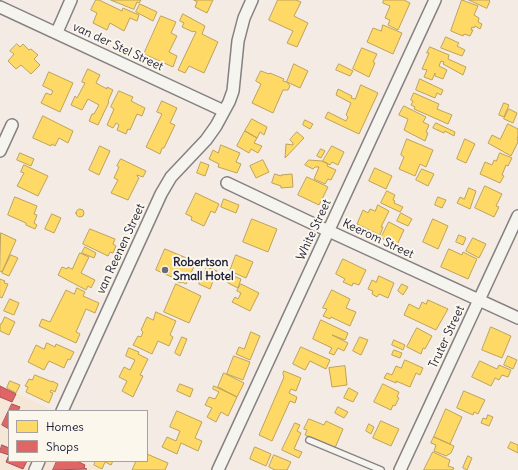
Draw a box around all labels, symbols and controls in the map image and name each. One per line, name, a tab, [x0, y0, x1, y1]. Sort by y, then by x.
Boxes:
street label: van der Stel Street	[71, 20, 165, 74]
street label: White Street	[294, 197, 334, 263]
street label: van Reenen Street	[94, 202, 148, 296]
street label: Keerom Street	[340, 216, 416, 262]
place label: Robertson Small Hotel	[173, 256, 234, 284]
marker: Robertson Small Hotel	[160, 265, 170, 275]
street label: Truter Street	[426, 303, 468, 371]
legend	[8, 410, 148, 462]
text: Homes	[46, 419, 84, 434]
text: Shops	[46, 439, 79, 454]

